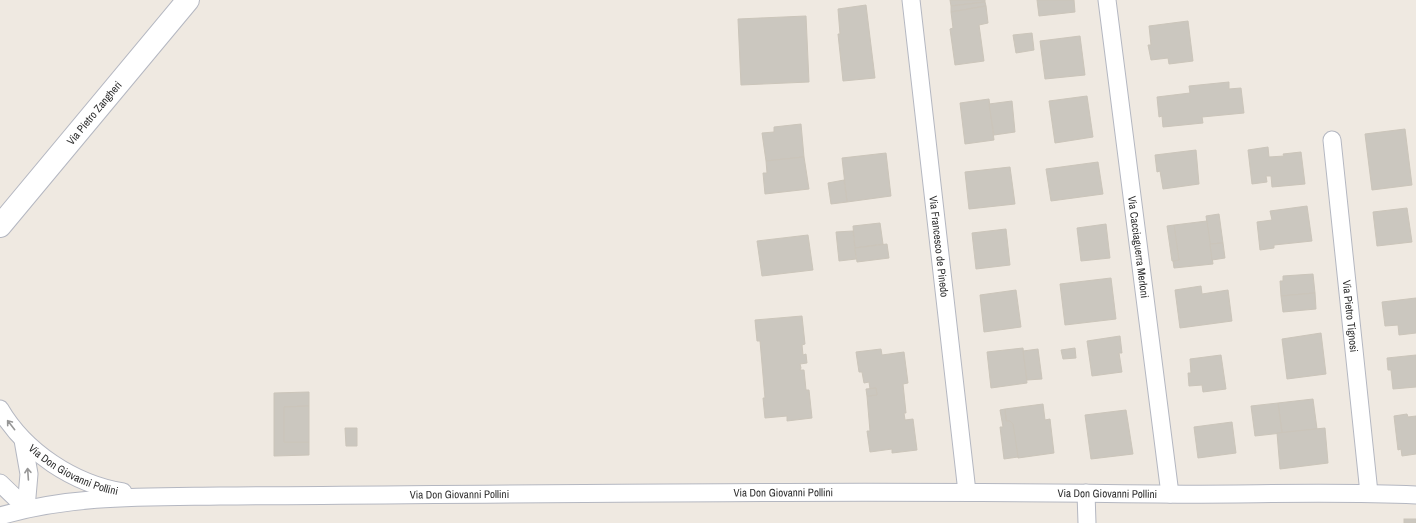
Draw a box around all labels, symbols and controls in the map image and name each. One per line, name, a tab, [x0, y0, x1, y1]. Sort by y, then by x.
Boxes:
street label: Via Pietro Zangheri	[63, 78, 125, 148]
street label: Via Francesco de Pinedo	[926, 195, 952, 298]
street label: Via Cacciaguerra Merloni	[1125, 195, 1152, 299]
street label: Via Pietro Tignosi	[1340, 279, 1361, 353]
one-way arrow	[7, 419, 15, 430]
street label: Via Don Giovanni Pollini	[26, 441, 119, 498]
one-way arrow	[25, 468, 32, 481]
street label: Via Don Giovanni Pollini	[734, 485, 833, 500]
street label: Via Don Giovanni Pollini	[1058, 486, 1157, 501]
street label: Via Don Giovanni Pollini	[410, 487, 509, 502]

